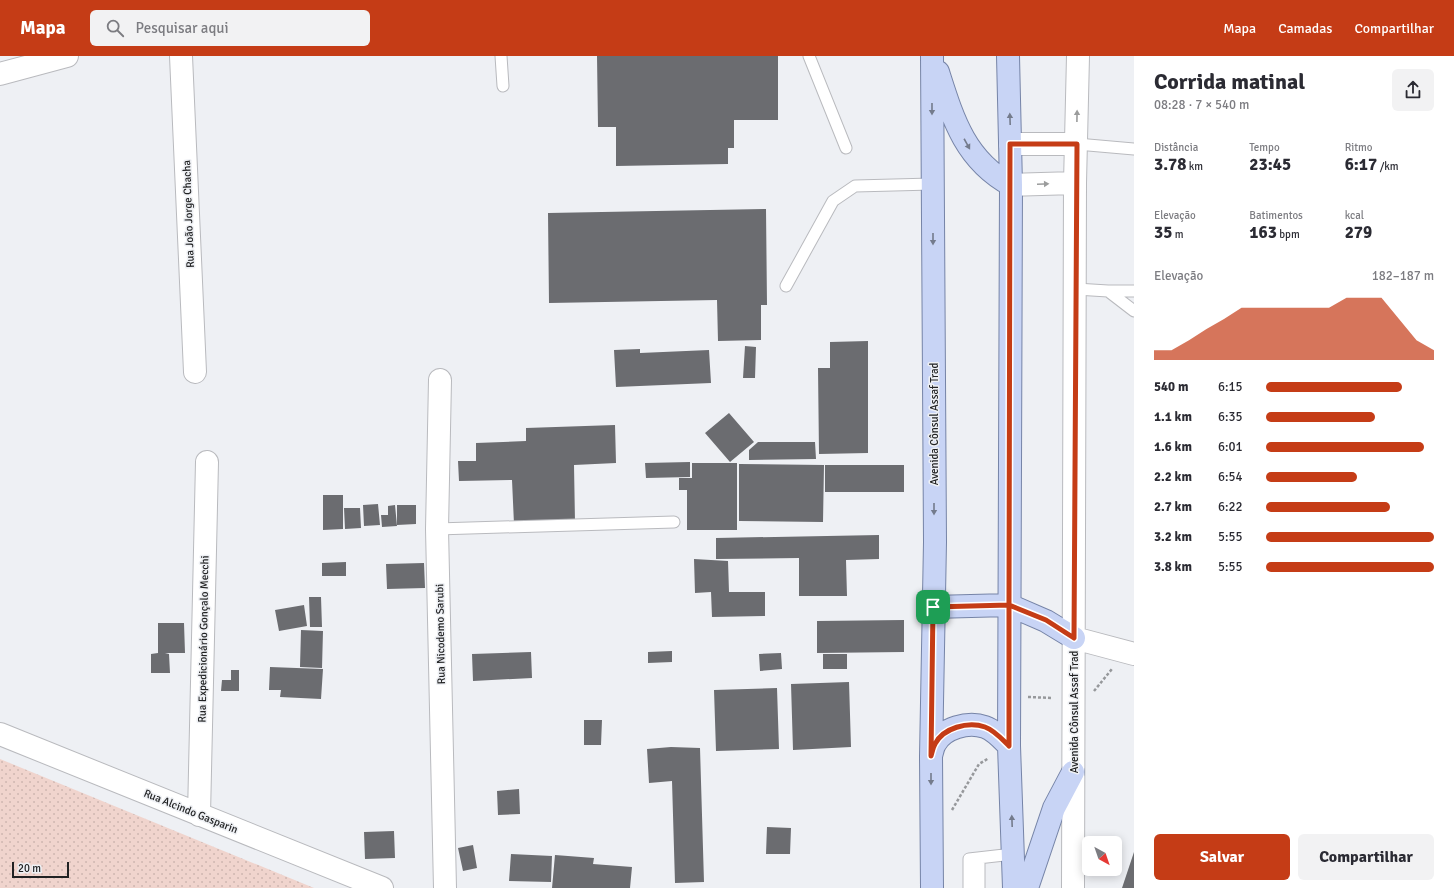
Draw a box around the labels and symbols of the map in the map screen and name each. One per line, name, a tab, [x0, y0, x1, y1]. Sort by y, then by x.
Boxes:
one-way arrow	[929, 103, 935, 116]
one-way arrow	[1074, 109, 1080, 122]
one-way arrow	[1006, 113, 1013, 125]
one-way arrow	[963, 139, 970, 150]
street label: Rua João Jorge Chacha	[180, 159, 197, 268]
one-way arrow	[1037, 181, 1049, 188]
one-way arrow	[930, 233, 936, 246]
street label: Avenida Cônsul Assaf Trad	[928, 362, 941, 485]
one-way arrow	[931, 503, 937, 516]
street label: Rua Expedicionário Gonçalo Mecchi	[196, 555, 211, 723]
street label: Rua Nicodemo Sarubi	[433, 584, 448, 684]
pin	[916, 590, 950, 624]
street label: Avenida Cônsul Assaf Trad	[1068, 650, 1081, 773]
one-way arrow	[928, 773, 934, 786]
street label: Rua Alcindo Gasparin	[142, 787, 240, 836]
one-way arrow	[1008, 815, 1015, 827]
north arrow	[1082, 836, 1122, 876]
scale bar	[12, 860, 69, 879]

